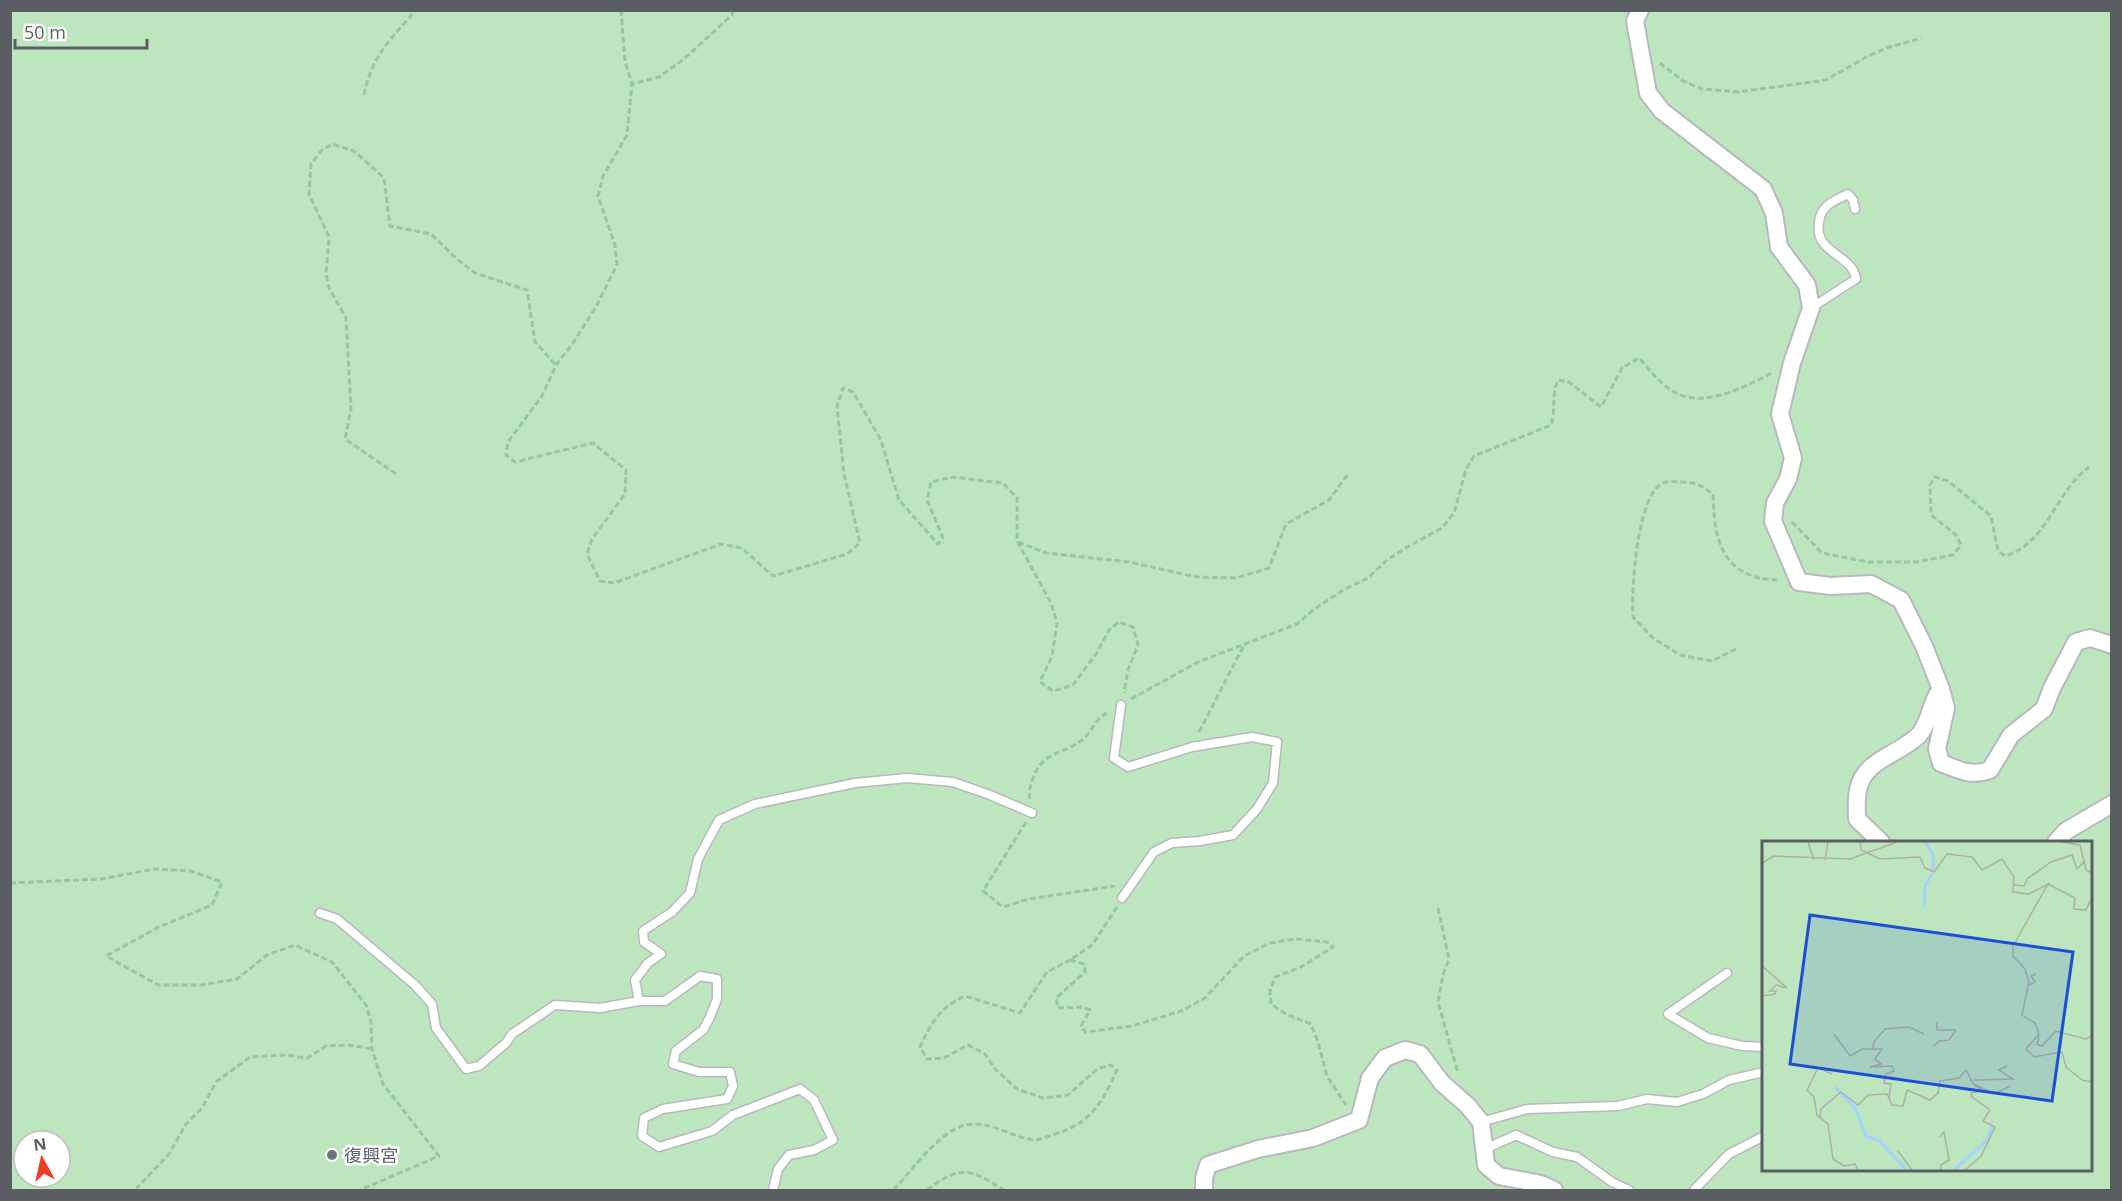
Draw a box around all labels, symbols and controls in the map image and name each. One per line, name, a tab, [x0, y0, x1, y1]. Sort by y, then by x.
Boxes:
scale bar	[15, 12, 147, 50]
text: 50 m	[24, 20, 66, 44]
inset map	[1762, 841, 2092, 1171]
north arrow	[12, 1129, 72, 1189]
text: N	[32, 1132, 48, 1156]
place label: 復興宮	[344, 1143, 398, 1167]
marker: 復興宮	[325, 1148, 339, 1162]

